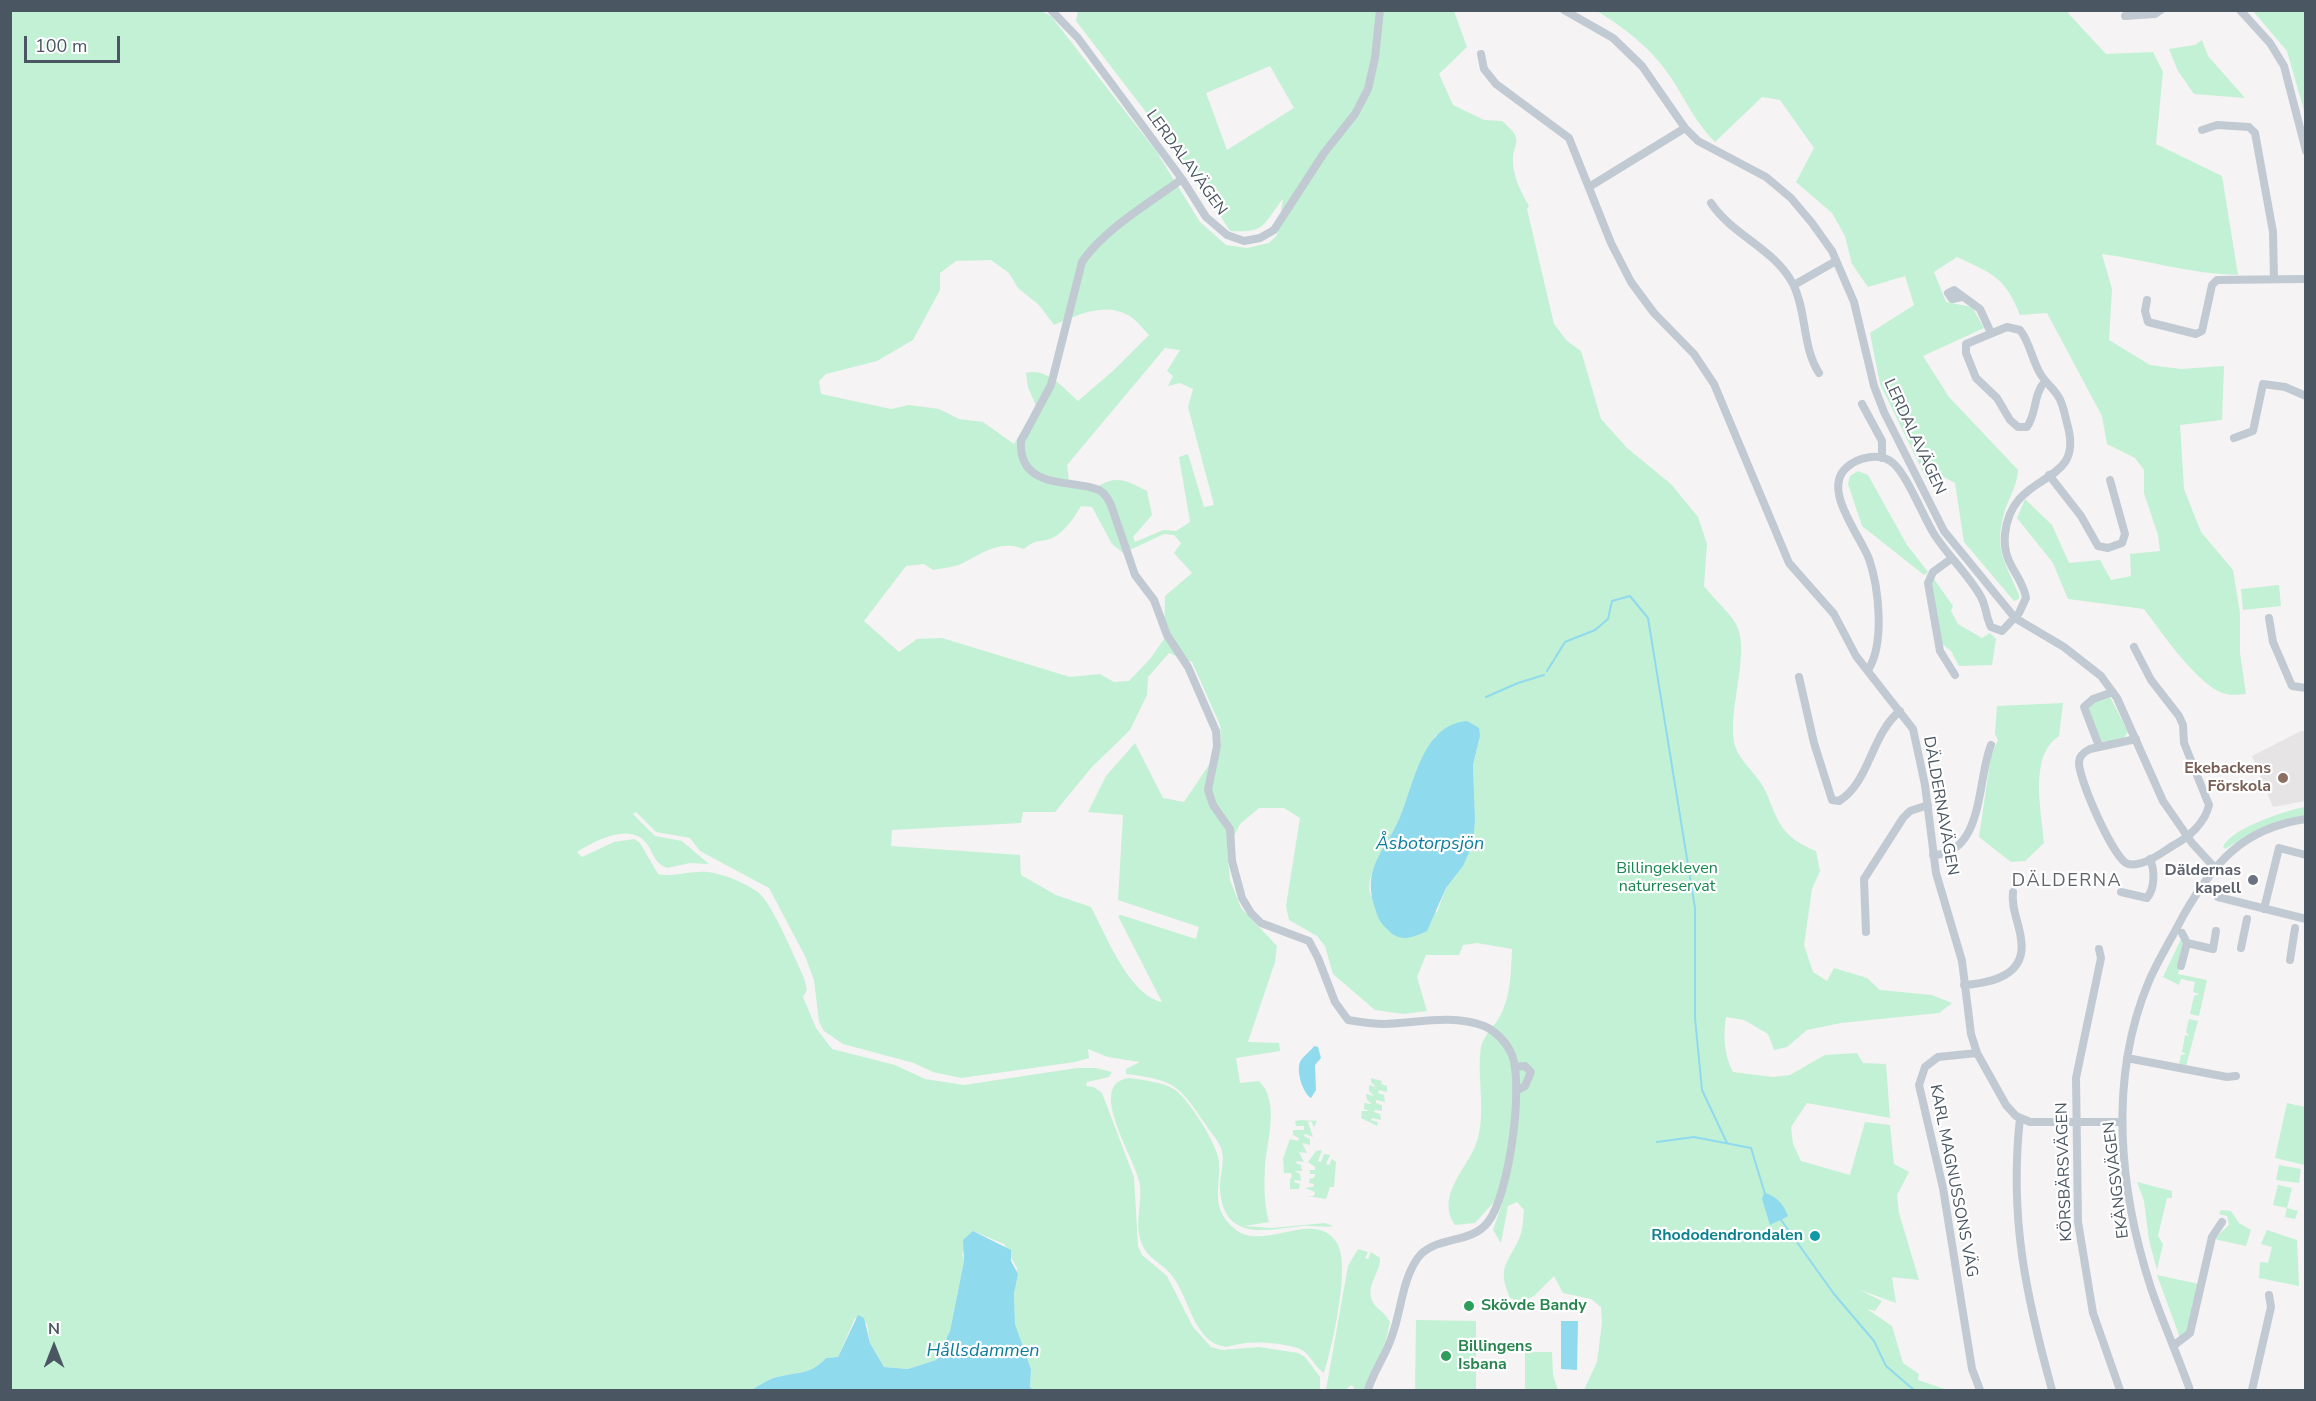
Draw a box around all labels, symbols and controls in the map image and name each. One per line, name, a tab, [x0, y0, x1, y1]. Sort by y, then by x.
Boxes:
scale bar	[27, 24, 123, 62]
text: 100 m	[35, 34, 87, 58]
street label: LERDALAVÄGEN	[1141, 107, 1231, 219]
street label: LERDALAVÄGEN	[1879, 376, 1949, 498]
street label: DÄLDERNAVÄGEN	[1918, 735, 1962, 877]
place label: Ekebackens Förskola	[2184, 759, 2271, 797]
marker: Ekebackens Förskola	[2276, 771, 2290, 785]
water label: Åsbotorpsjön	[1376, 834, 1484, 856]
park label: Billingekleven naturreservat	[1616, 859, 1718, 897]
place label: Däldernas kapell	[2165, 861, 2241, 899]
district label: DÄLDERNA	[2012, 871, 2122, 893]
marker: Däldernas kapell	[2246, 873, 2260, 887]
street label: KARL MAGNUSSONS VÄG	[1925, 1083, 1981, 1279]
street label: KÖRSBÄRSVÄGEN	[2053, 1102, 2077, 1242]
street label: EKÄNGSVÄGEN	[2100, 1120, 2134, 1240]
place label: Rhododendrondalen	[1651, 1226, 1803, 1246]
marker: Rhododendrondalen	[1808, 1229, 1822, 1243]
place label: Skövde Bandy	[1481, 1296, 1587, 1316]
marker: Skövde Bandy	[1462, 1299, 1476, 1313]
north arrow	[24, 1317, 84, 1377]
text: N	[48, 1318, 60, 1340]
place label: Billingens Isbana	[1458, 1337, 1532, 1375]
water label: Hållsdammen	[926, 1341, 1040, 1363]
marker: Billingens Isbana	[1439, 1349, 1453, 1363]

